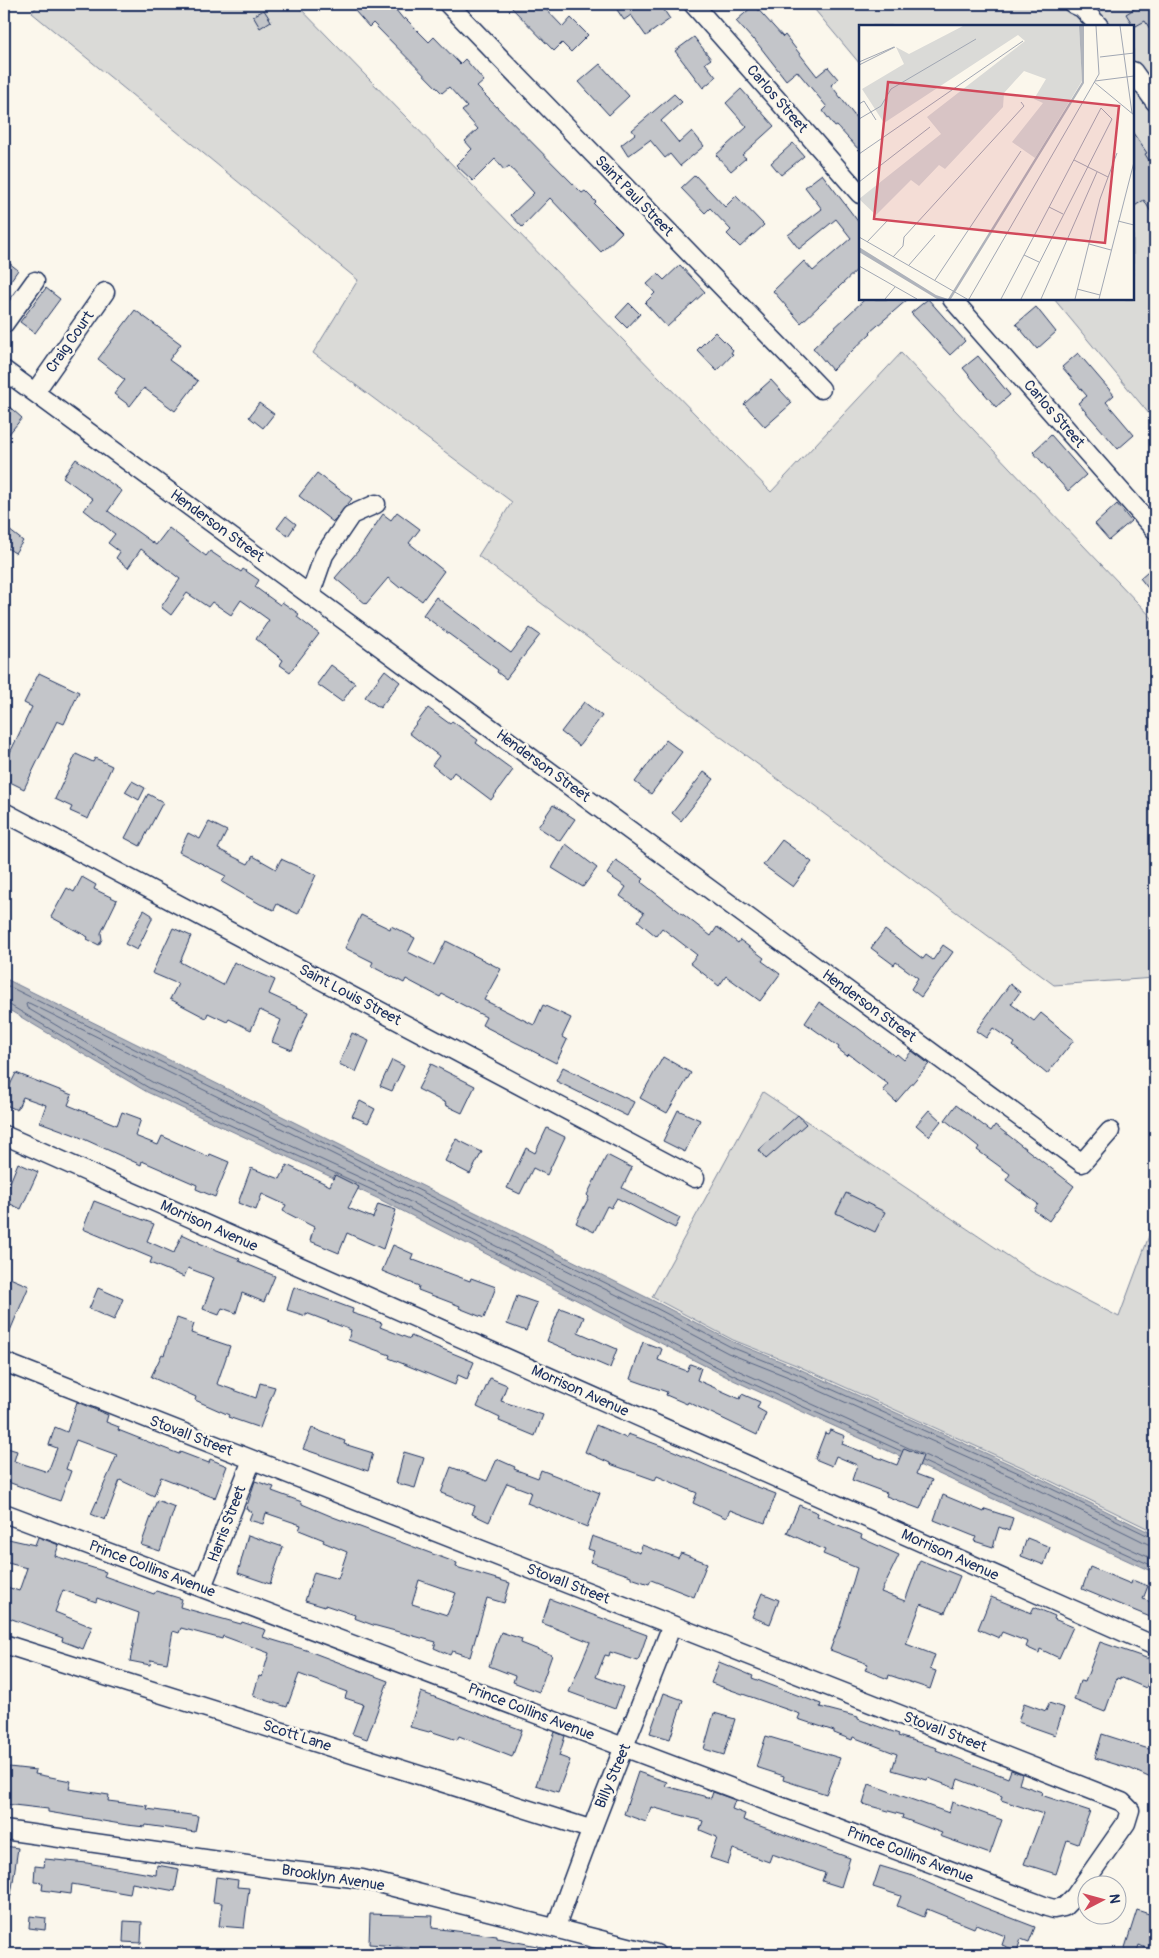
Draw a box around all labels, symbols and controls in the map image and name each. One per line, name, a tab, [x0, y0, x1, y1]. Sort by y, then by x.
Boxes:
inset map	[859, 25, 1134, 300]
street label: Carlos Street	[742, 61, 812, 138]
street label: Saint Paul Street	[591, 152, 678, 241]
street label: Craig Court	[42, 307, 99, 377]
street label: Carlos Street	[1019, 376, 1089, 453]
street label: Henderson Street	[166, 485, 269, 567]
street label: Henderson Street	[492, 725, 595, 807]
street label: Saint Louis Street	[296, 960, 405, 1030]
street label: Henderson Street	[818, 965, 921, 1047]
street label: Morrison Avenue	[157, 1196, 261, 1256]
street label: Morrison Avenue	[528, 1361, 632, 1421]
street label: Stovall Street	[147, 1411, 236, 1461]
street label: Harris Street	[204, 1482, 251, 1565]
street label: Morrison Avenue	[898, 1525, 1002, 1585]
street label: Prince Collins Avenue	[86, 1536, 218, 1602]
street label: Stovall Street	[524, 1559, 613, 1609]
street label: Prince Collins Avenue	[465, 1679, 597, 1745]
street label: Stovall Street	[901, 1707, 990, 1757]
street label: Scott Lane	[260, 1716, 334, 1756]
street label: Billy Street	[591, 1740, 636, 1811]
street label: Prince Collins Avenue	[844, 1822, 976, 1888]
street label: Brooklyn Avenue	[280, 1861, 386, 1896]
north arrow	[1076, 1876, 1126, 1926]
text: N	[1105, 1893, 1123, 1904]

